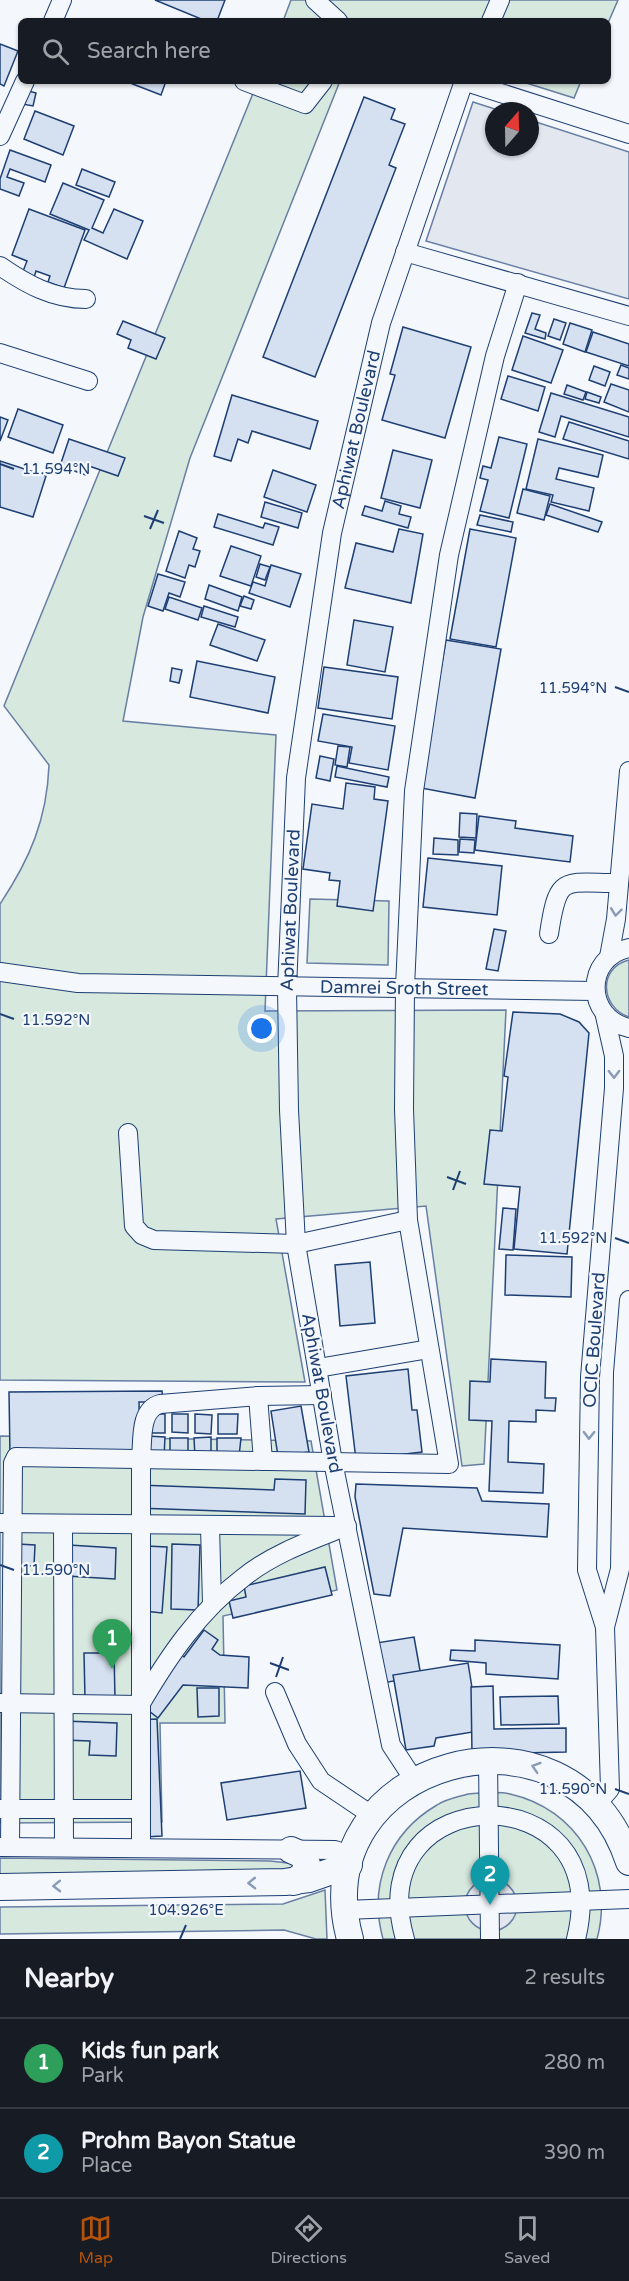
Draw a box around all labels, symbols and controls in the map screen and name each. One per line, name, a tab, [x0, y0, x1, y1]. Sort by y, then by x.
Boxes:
search box	[18, 18, 611, 84]
icon: search	[39, 35, 72, 68]
text: Search here	[87, 38, 211, 64]
north arrow	[485, 102, 539, 156]
street label: Aphiwat Boulevard	[327, 348, 385, 511]
text: 11.594°N	[22, 460, 90, 478]
text: 11.594°N	[539, 679, 607, 697]
street label: Aphiwat Boulevard	[276, 829, 305, 992]
one-way arrow	[610, 908, 623, 917]
street label: Damrei Sroth Street	[320, 976, 489, 1000]
text: 11.592°N	[22, 1011, 90, 1029]
your location	[247, 1014, 276, 1043]
one-way arrow	[608, 1069, 620, 1078]
text: 11.592°N	[539, 1229, 607, 1247]
street label: OCIC Boulevard	[578, 1271, 610, 1409]
street label: Aphiwat Boulevard	[297, 1311, 347, 1475]
one-way arrow	[583, 1431, 595, 1440]
text: 11.590°N	[22, 1561, 90, 1579]
pin: 1	[92, 1620, 132, 1669]
one-way arrow	[531, 1762, 542, 1774]
text: 11.590°N	[539, 1780, 607, 1798]
pin: 2	[470, 1856, 510, 1905]
one-way arrow	[247, 1877, 256, 1889]
one-way arrow	[52, 1880, 61, 1892]
text: 104.926°E	[148, 1901, 224, 1919]
text: Nearby	[24, 1963, 114, 1994]
text: 2 results	[525, 1966, 605, 1990]
text: Kids fun park	[81, 2038, 219, 2064]
text: 1	[37, 2051, 50, 2075]
text: 280 m	[544, 2051, 605, 2075]
text: Park	[81, 2064, 124, 2088]
text: Prohm Bayon Statue	[81, 2128, 296, 2154]
text: 2	[37, 2141, 50, 2165]
text: 390 m	[544, 2141, 605, 2165]
text: Place	[81, 2154, 132, 2178]
tab: Map	[79, 2212, 113, 2268]
tab: Directions	[270, 2212, 347, 2268]
tab: Saved	[504, 2212, 550, 2268]

